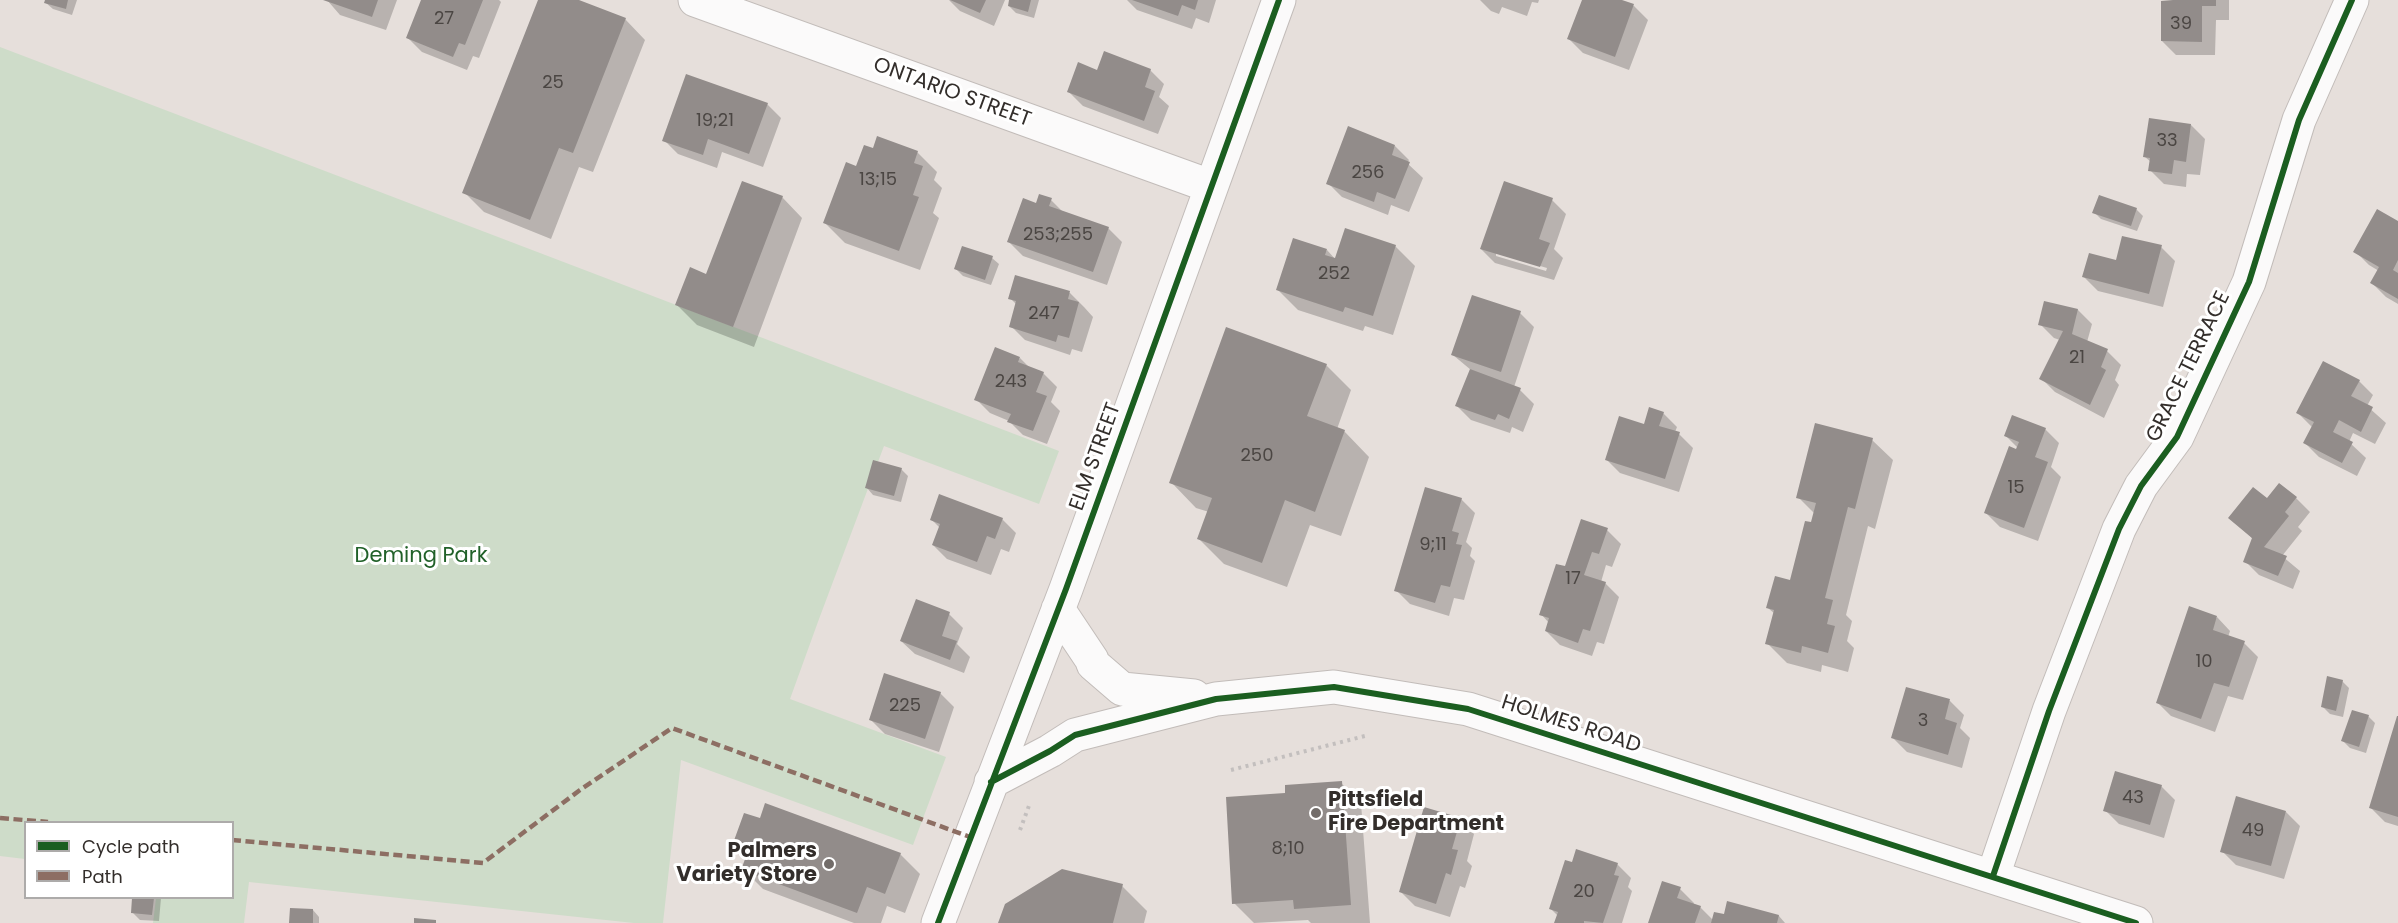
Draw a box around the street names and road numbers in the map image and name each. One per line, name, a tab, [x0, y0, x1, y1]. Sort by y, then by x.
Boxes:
street label: ONTARIO STREET	[870, 53, 1034, 133]
street label: GRACE TERRACE	[2142, 287, 2236, 447]
street label: ELM STREET	[1065, 400, 1127, 514]
street label: HOLMES ROAD	[1498, 691, 1644, 759]

